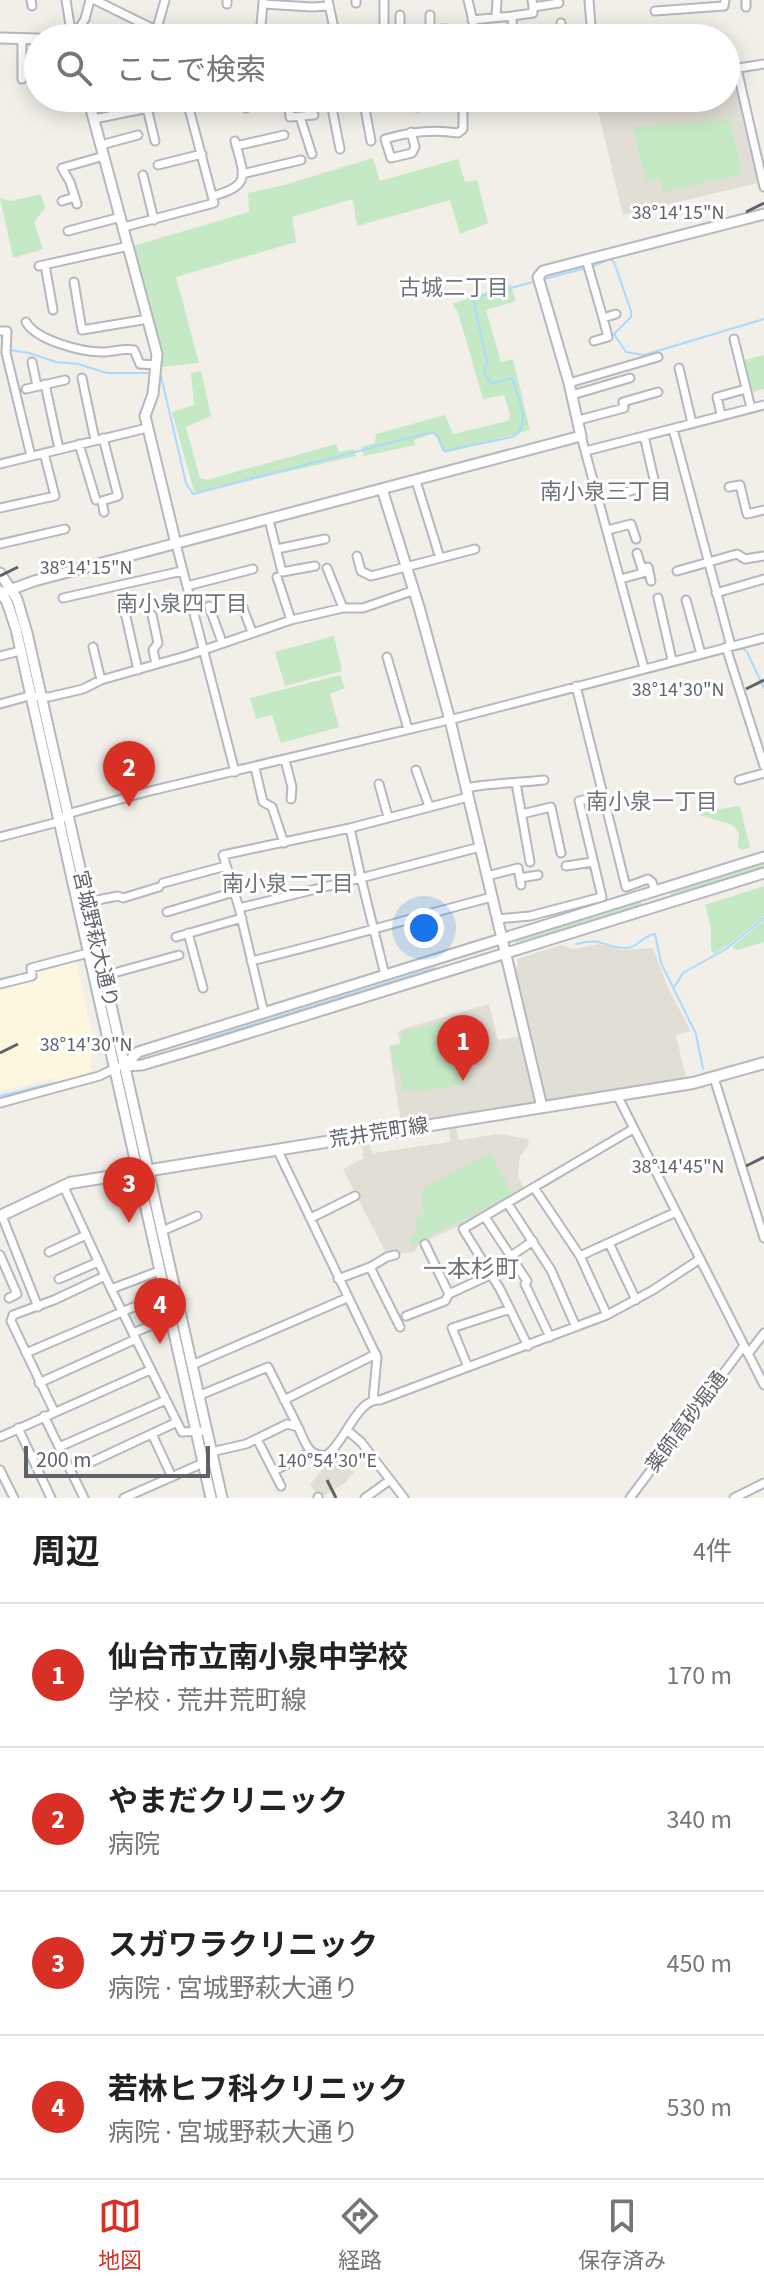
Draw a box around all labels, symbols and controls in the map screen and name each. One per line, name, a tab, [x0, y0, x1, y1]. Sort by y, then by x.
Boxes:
search box	[24, 24, 740, 112]
icon: search	[52, 46, 96, 90]
text: ここで検索	[116, 49, 266, 92]
text: 38°14'15"N	[632, 199, 724, 227]
district label: 古城二丁目	[399, 272, 509, 304]
district label: 南小泉三丁目	[540, 476, 672, 508]
text: 38°14'15"N	[40, 554, 132, 582]
district label: 南小泉四丁目	[116, 588, 248, 620]
text: 38°14'30"N	[632, 676, 724, 704]
pin: 2	[103, 741, 155, 807]
district label: 南小泉一丁目	[586, 786, 718, 818]
street label: 宮城野萩大通り	[66, 868, 124, 1010]
district label: 南小泉二丁目	[222, 868, 354, 900]
your location	[404, 908, 444, 948]
pin: 1	[437, 1015, 489, 1081]
text: 38°14'30"N	[40, 1031, 132, 1059]
street label: 荒井荒町線	[327, 1111, 431, 1155]
text: 38°14'45"N	[632, 1153, 724, 1181]
pin: 3	[103, 1157, 155, 1223]
district label: 一本杉町	[423, 1252, 519, 1287]
pin: 4	[134, 1278, 186, 1344]
street label: 薬師高砂堀通	[640, 1366, 734, 1478]
scale bar	[24, 1442, 210, 1478]
text: 200 m	[36, 1444, 91, 1476]
text: 140°54'30"E	[277, 1447, 377, 1475]
text: 周辺	[32, 1528, 100, 1577]
text: 4件	[693, 1533, 732, 1570]
text: 仙台市立南小泉中学校	[108, 1636, 408, 1679]
text: 1	[51, 1657, 65, 1694]
text: 170 m	[666, 1657, 732, 1694]
text: 学校 · 荒井荒町線	[108, 1682, 307, 1719]
text: やまだクリニック	[108, 1780, 348, 1823]
text: 2	[51, 1801, 65, 1838]
text: 340 m	[666, 1801, 732, 1838]
text: 病院	[108, 1826, 160, 1863]
text: スガワラクリニック	[108, 1924, 378, 1967]
text: 3	[51, 1945, 65, 1982]
text: 450 m	[666, 1945, 732, 1982]
text: 病院 · 宮城野萩大通り	[108, 1970, 359, 2007]
text: 若林ヒフ科クリニック	[108, 2068, 408, 2111]
text: 4	[51, 2089, 65, 2126]
text: 530 m	[666, 2089, 732, 2126]
text: 病院 · 宮城野萩大通り	[108, 2114, 359, 2151]
tab: 地図	[98, 2194, 142, 2277]
tab: 経路	[338, 2194, 382, 2277]
tab: 保存済み	[578, 2194, 666, 2277]

